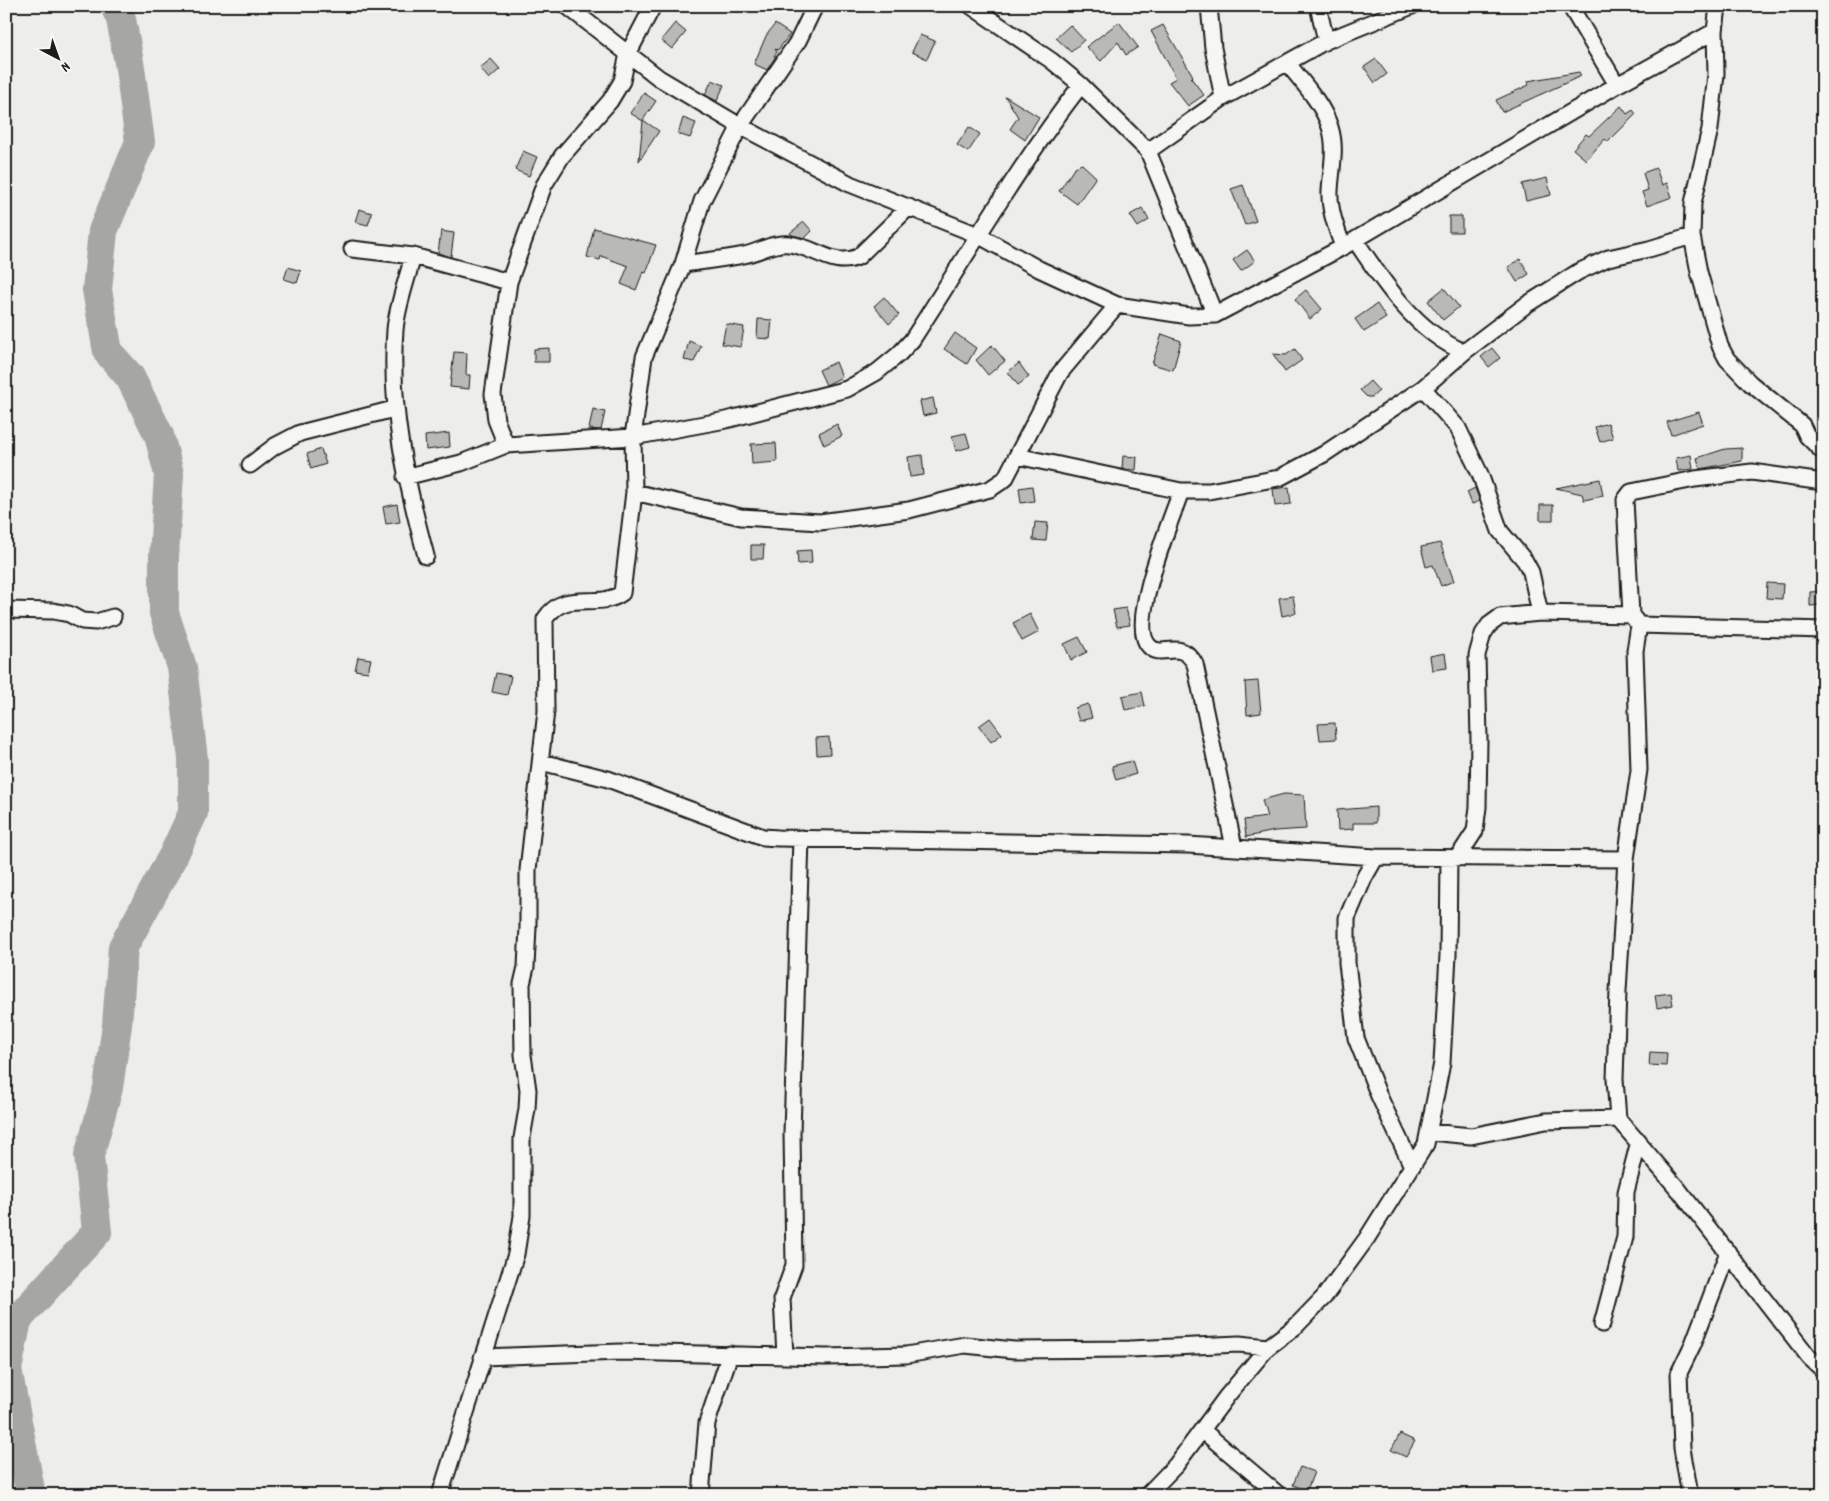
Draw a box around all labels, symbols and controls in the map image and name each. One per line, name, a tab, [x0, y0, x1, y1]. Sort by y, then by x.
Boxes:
north arrow	[32, 32, 82, 82]
text: N	[56, 56, 74, 76]

